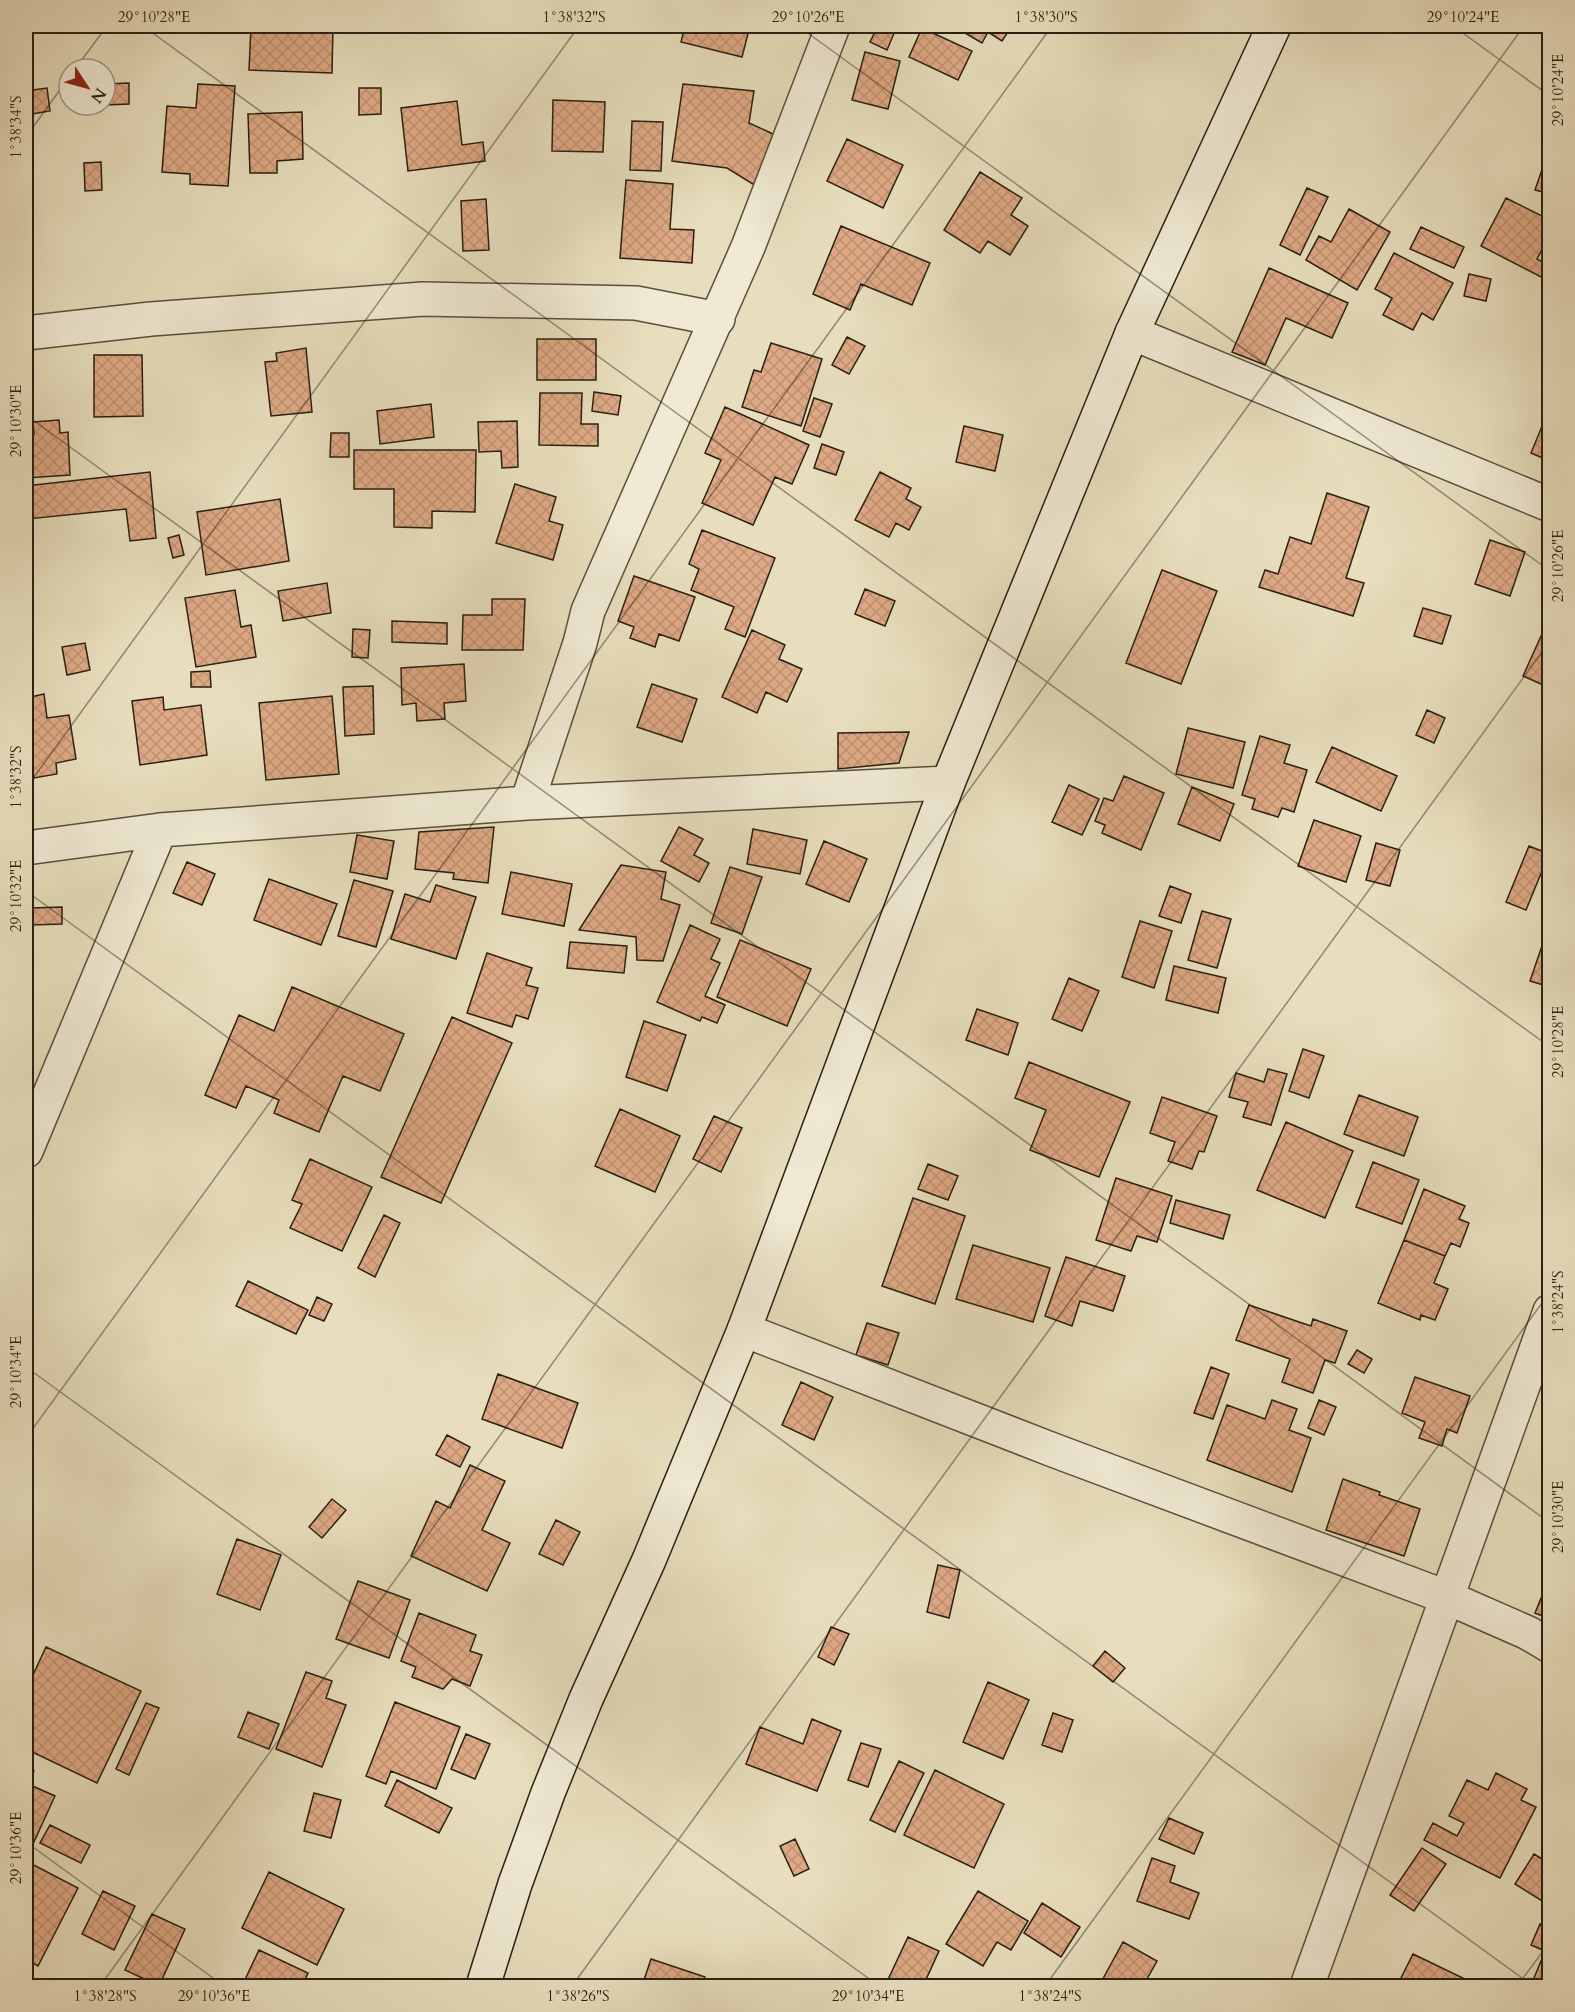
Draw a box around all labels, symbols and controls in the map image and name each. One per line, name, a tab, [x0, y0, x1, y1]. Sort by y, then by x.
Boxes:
text: 29°10'28"E	[118, 7, 190, 27]
text: 1°38'32"S	[542, 7, 606, 27]
text: 29°10'26"E	[772, 7, 844, 27]
text: 1°38'30"S	[1014, 7, 1078, 27]
text: 29°10'24"E	[1427, 7, 1499, 27]
text: 29°10'24"E	[1548, 54, 1568, 126]
north arrow	[57, 57, 117, 117]
text: N	[85, 83, 111, 107]
text: 1°38'34"S	[6, 95, 26, 159]
text: 29°10'30"E	[6, 385, 26, 457]
text: 29°10'26"E	[1548, 530, 1568, 602]
text: 1°38'32"S	[6, 745, 26, 809]
text: 29°10'32"E	[6, 860, 26, 932]
text: 29°10'28"E	[1548, 1006, 1568, 1078]
text: 1°38'24"S	[1548, 1270, 1568, 1334]
text: 29°10'34"E	[6, 1336, 26, 1408]
text: 29°10'30"E	[1548, 1481, 1568, 1553]
text: 29°10'36"E	[6, 1812, 26, 1884]
text: 1°38'28"S	[73, 1986, 137, 2006]
text: 29°10'36"E	[178, 1986, 250, 2006]
text: 1°38'26"S	[546, 1986, 610, 2006]
text: 29°10'34"E	[832, 1986, 904, 2006]
text: 1°38'24"S	[1018, 1986, 1082, 2006]

